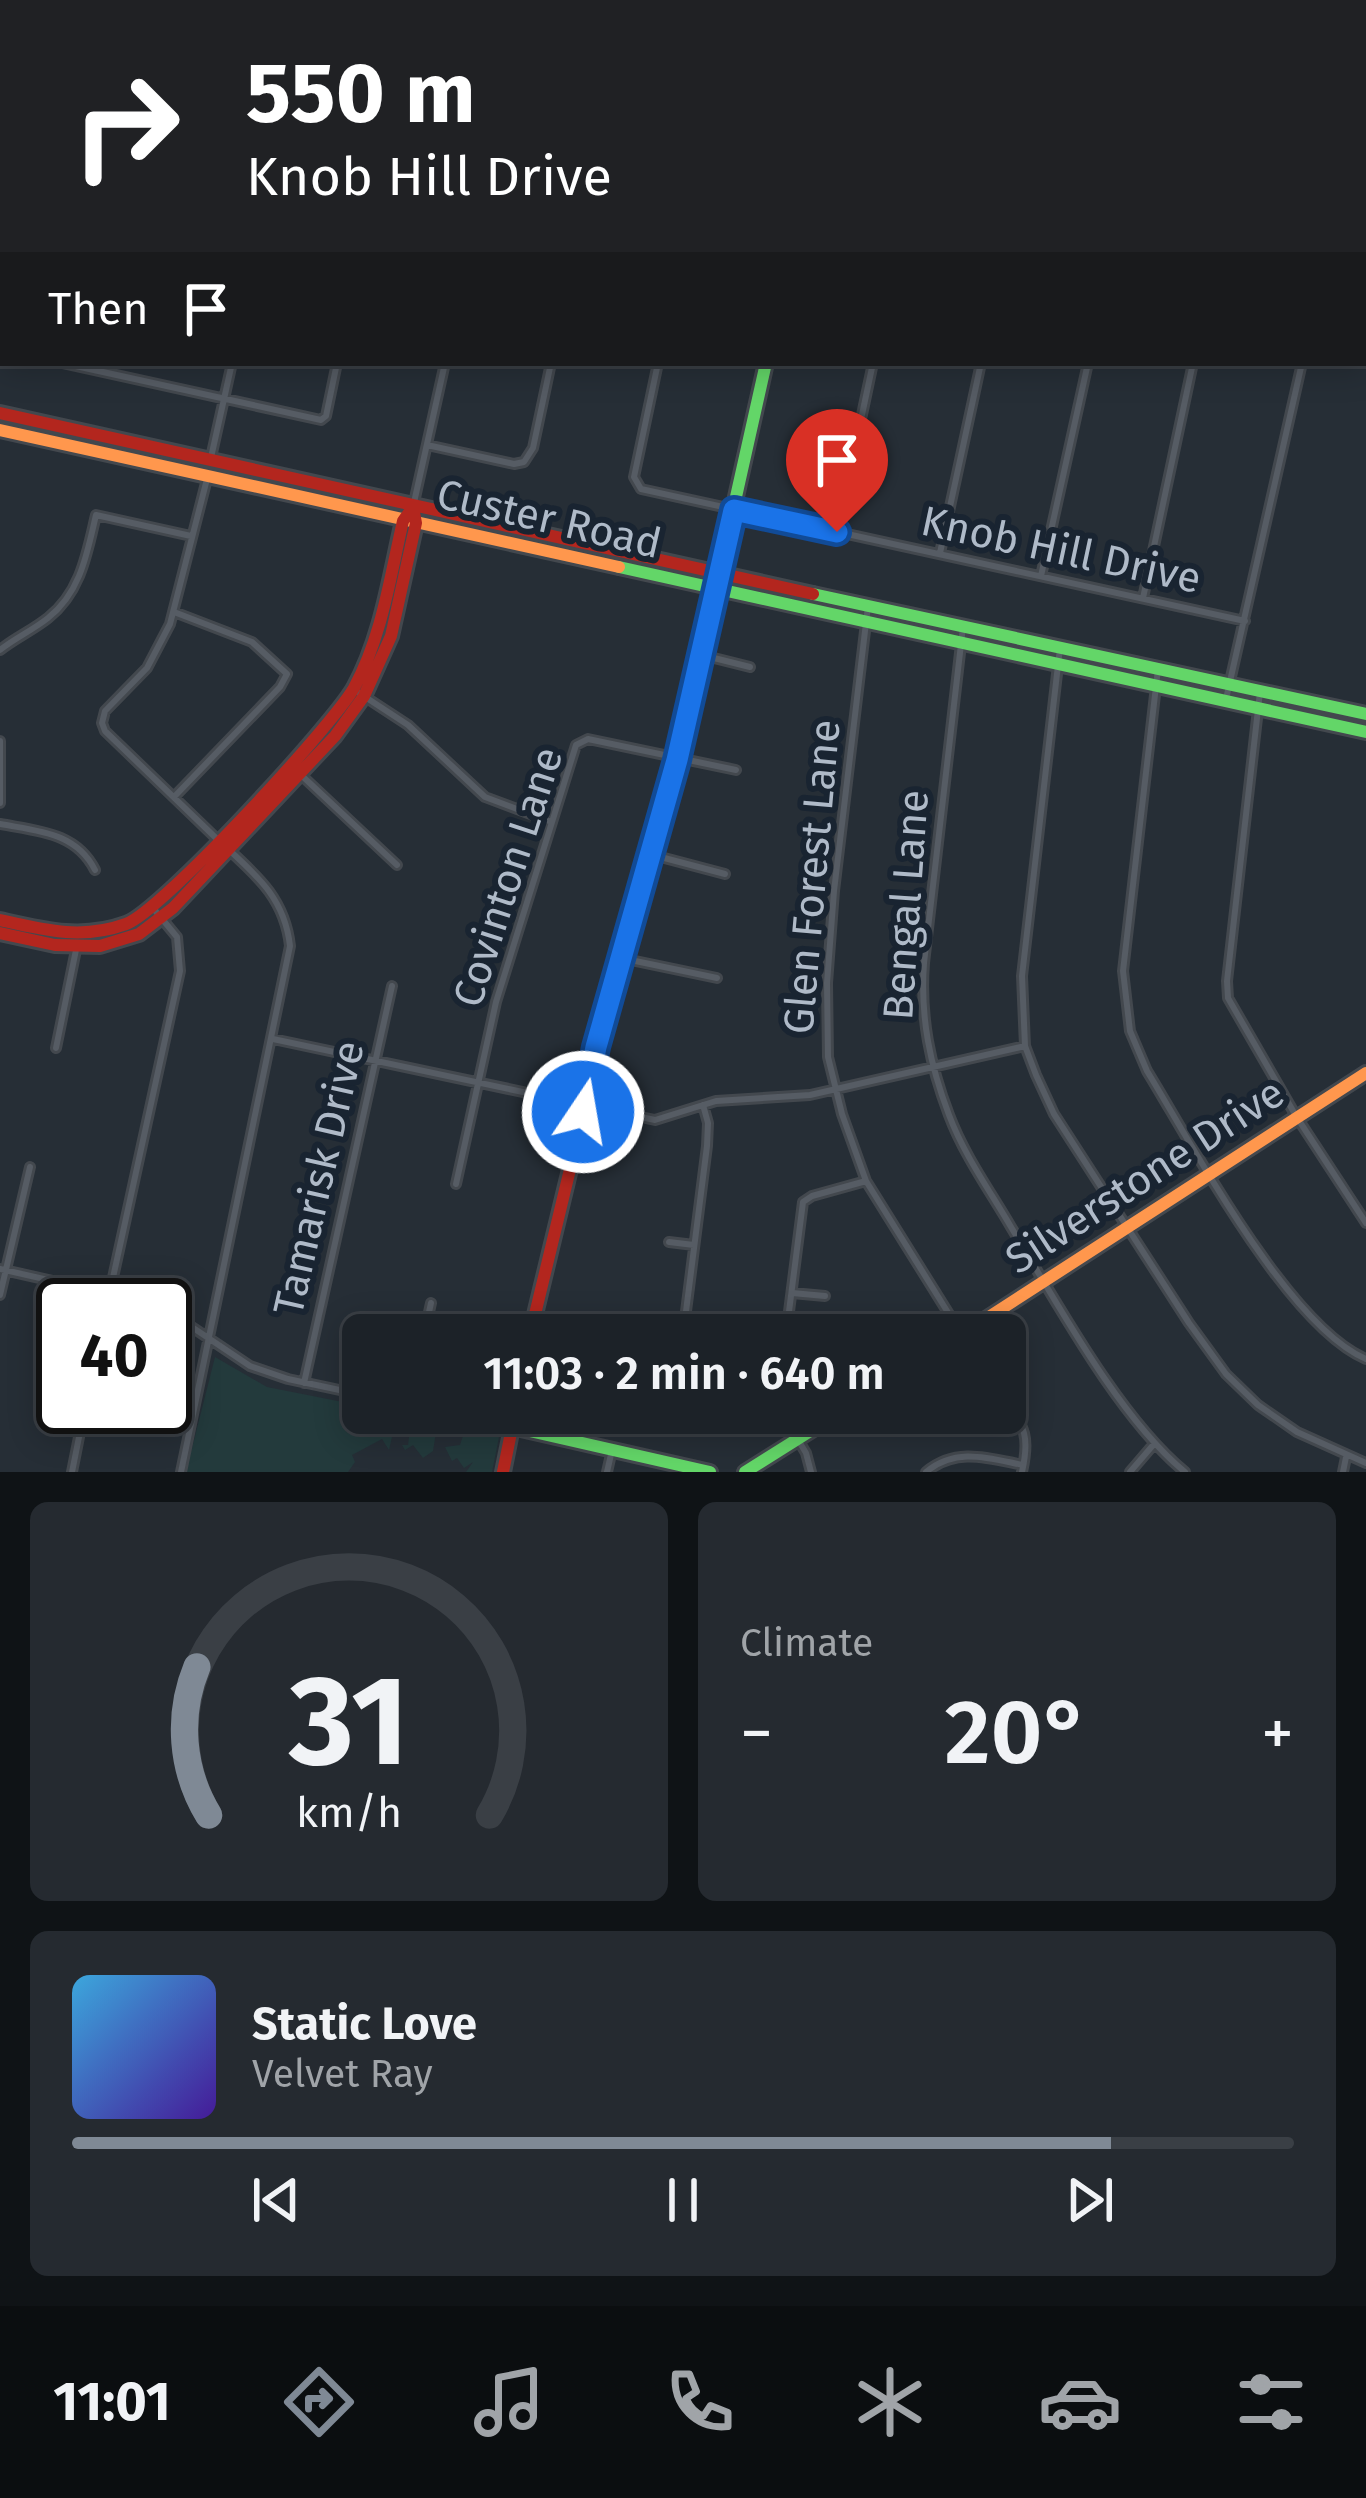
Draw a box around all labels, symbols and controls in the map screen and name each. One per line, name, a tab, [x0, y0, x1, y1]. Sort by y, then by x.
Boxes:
text: 550 m	[246, 43, 476, 144]
icon: right	[48, 48, 204, 204]
text: Knob Hill Drive	[246, 145, 612, 209]
icon: arrive	[173, 276, 239, 342]
text: Then	[48, 282, 149, 336]
pin	[786, 409, 888, 532]
icon: arrive	[804, 427, 870, 493]
street label: Custer Road	[432, 469, 666, 569]
street label: Knob Hill Drive	[917, 496, 1205, 604]
street label: Glen Forest Lane	[773, 718, 851, 1036]
street label: Covinton Lane	[443, 741, 573, 1013]
street label: Bengal Lane	[873, 788, 939, 1022]
street label: Tamarisk Drive	[263, 1036, 375, 1320]
position arrow	[520, 1049, 646, 1175]
street label: Silverstone Drive	[997, 1068, 1293, 1284]
speed limit sign: 40	[36, 1278, 192, 1434]
text: 11:03 · 2 min · 640 m	[483, 1347, 885, 1401]
text: Climate	[740, 1620, 873, 1666]
text: 31	[288, 1647, 409, 1797]
text: 20°	[944, 1679, 1090, 1787]
text: −	[740, 1694, 773, 1773]
text: +	[1261, 1694, 1294, 1773]
text: km/h	[296, 1786, 402, 1837]
text: Static Love	[252, 1997, 477, 2051]
text: Velvet Ray	[252, 2051, 433, 2097]
icon: previous	[243, 2167, 309, 2233]
icon: pause	[650, 2167, 716, 2233]
icon: next	[1057, 2167, 1123, 2233]
icon: directions	[277, 2360, 361, 2444]
icon: music	[467, 2360, 551, 2444]
icon: phone	[658, 2360, 742, 2444]
icon: climate	[848, 2360, 932, 2444]
icon: car	[1038, 2360, 1122, 2444]
icon: filters	[1229, 2360, 1313, 2444]
text: 11:01	[53, 2370, 171, 2434]

